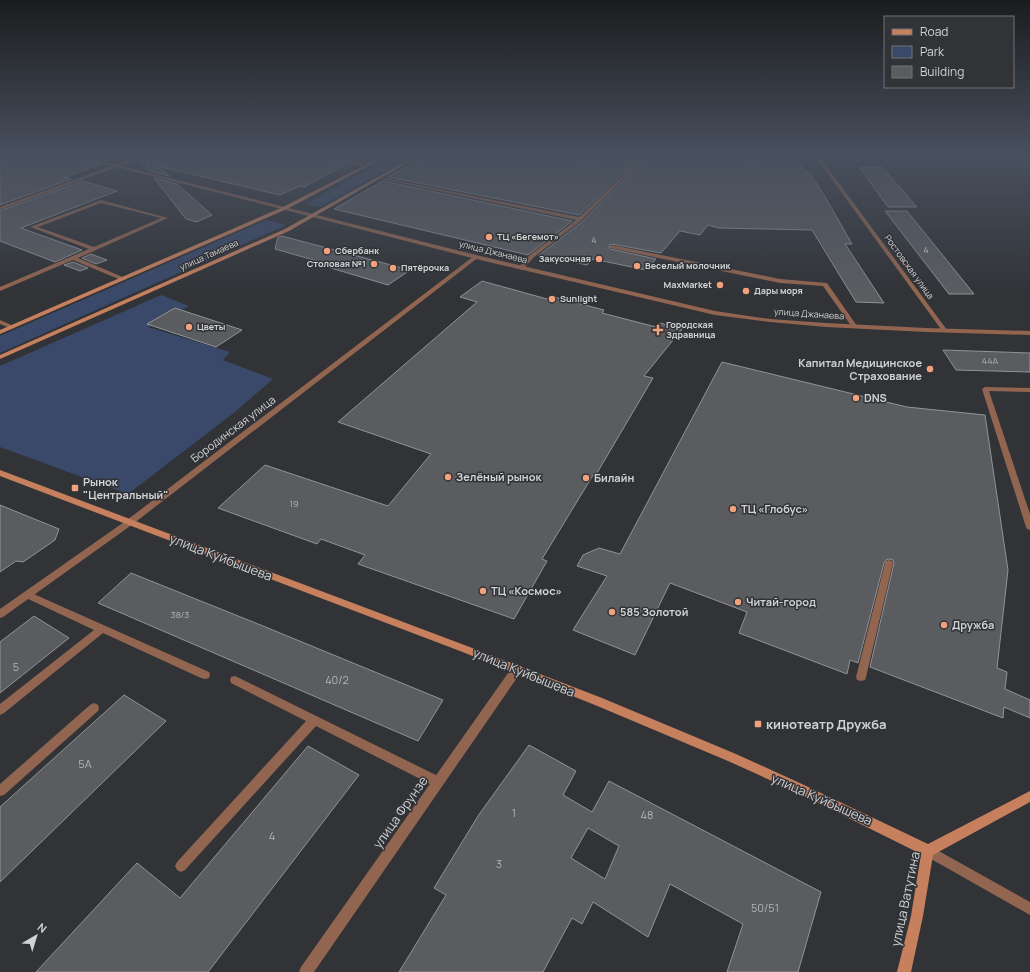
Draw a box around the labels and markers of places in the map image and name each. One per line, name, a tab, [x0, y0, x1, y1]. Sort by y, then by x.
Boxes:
place label: ТЦ «Бегемот»	[497, 230, 559, 243]
marker: ТЦ «Бегемот»	[484, 232, 494, 242]
place label: Сбербанк	[335, 244, 380, 257]
marker: Сбербанк	[322, 246, 332, 256]
place label: Закусочная	[538, 252, 591, 265]
marker: Закусочная	[594, 254, 604, 264]
place label: Столовая №1	[307, 257, 366, 270]
marker: Столовая №1	[369, 259, 379, 269]
place label: Веселый молочник	[645, 259, 731, 272]
place label: Пятёрочка	[401, 261, 449, 274]
marker: Веселый молочник	[632, 261, 642, 271]
marker: Пятёрочка	[388, 263, 398, 273]
place label: MaxMarket	[664, 278, 712, 291]
marker: MaxMarket	[715, 280, 725, 290]
place label: Дары моря	[754, 284, 803, 297]
marker: Дары моря	[741, 286, 751, 296]
place label: Sunlight	[560, 292, 597, 305]
marker: Sunlight	[547, 294, 557, 304]
place label: Городская Здравница	[666, 318, 715, 341]
place label: Цветы	[197, 320, 226, 333]
marker: Цветы	[184, 322, 194, 332]
marker: Городская Здравница	[653, 325, 663, 335]
place label: Капитал Медицинское Страхование	[798, 355, 922, 383]
marker: Капитал Медицинское Страхование	[925, 364, 935, 374]
place label: DNS	[864, 390, 887, 405]
marker: DNS	[851, 393, 861, 403]
place label: Зелёный рынок	[456, 469, 542, 484]
place label: Билайн	[594, 470, 634, 485]
marker: Зелёный рынок	[443, 472, 453, 482]
marker: Билайн	[581, 473, 591, 483]
place label: Рынок "Центральный"	[83, 474, 168, 502]
marker: Рынок "Центральный"	[70, 483, 80, 493]
place label: ТЦ «Глобус»	[741, 501, 808, 516]
marker: ТЦ «Глобус»	[728, 504, 738, 514]
place label: ТЦ «Космос»	[491, 583, 562, 598]
marker: ТЦ «Космос»	[478, 586, 488, 596]
place label: Читай-город	[746, 594, 816, 609]
marker: Читай-город	[733, 597, 743, 607]
place label: 585 Золотой	[620, 604, 688, 619]
marker: 585 Золотой	[607, 607, 617, 617]
place label: Дружба	[952, 617, 994, 632]
marker: Дружба	[939, 620, 949, 630]
place label: кинотеатр Дружба	[766, 715, 887, 733]
marker: кинотеатр Дружба	[753, 719, 763, 729]

